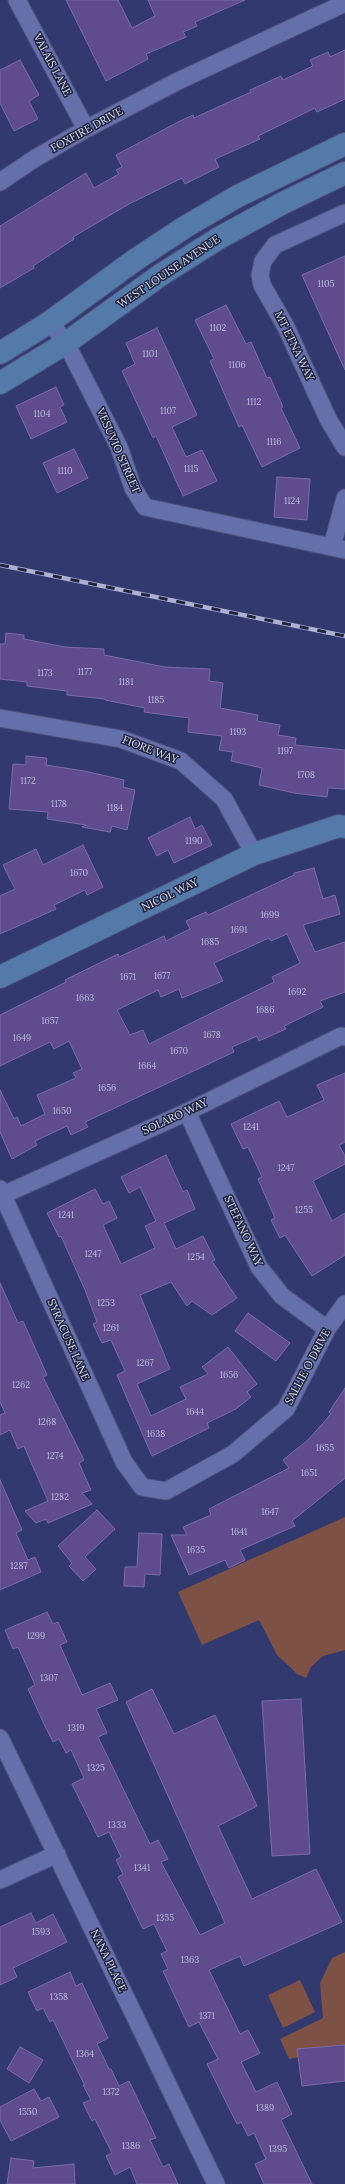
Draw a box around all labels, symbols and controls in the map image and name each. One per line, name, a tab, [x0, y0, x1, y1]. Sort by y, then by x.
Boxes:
street label: VALAIS LANE	[30, 32, 74, 98]
street label: FOXFIRE DRIVE	[49, 105, 125, 155]
street label: WEST LOUISE AVENUE	[115, 233, 223, 311]
house number: 1105	[317, 279, 335, 289]
street label: MT ETNA WAY	[271, 309, 317, 383]
house number: 1102	[210, 323, 226, 333]
house number: 1101	[142, 349, 158, 359]
house number: 1106	[228, 360, 246, 370]
house number: 1112	[247, 397, 261, 407]
street label: VESUVIO STREET	[93, 406, 143, 496]
house number: 1107	[160, 406, 176, 416]
house number: 1104	[33, 409, 51, 419]
house number: 1116	[266, 437, 282, 447]
house number: 1115	[184, 464, 198, 474]
house number: 1110	[57, 466, 73, 476]
house number: 1124	[284, 496, 300, 506]
house number: 1177	[78, 667, 92, 677]
house number: 1173	[37, 668, 53, 678]
house number: 1181	[119, 677, 133, 687]
house number: 1185	[148, 695, 164, 705]
house number: 1193	[230, 727, 246, 737]
street label: FIORE WAY	[120, 733, 180, 767]
house number: 1197	[277, 746, 293, 756]
house number: 1708	[297, 770, 315, 780]
house number: 1172	[20, 776, 36, 786]
house number: 1178	[51, 799, 67, 809]
house number: 1184	[107, 803, 123, 813]
house number: 1190	[185, 836, 203, 846]
house number: 1670	[70, 868, 88, 878]
street label: NICOL WAY	[139, 876, 201, 914]
house number: 1699	[261, 910, 279, 920]
house number: 1691	[231, 925, 247, 935]
house number: 1685	[201, 937, 219, 947]
house number: 1677	[154, 971, 170, 981]
house number: 1671	[120, 972, 136, 982]
house number: 1692	[288, 987, 306, 997]
house number: 1663	[76, 993, 94, 1003]
house number: 1686	[256, 1005, 274, 1015]
house number: 1657	[41, 1016, 59, 1026]
house number: 1678	[203, 1030, 221, 1040]
house number: 1649	[13, 1033, 31, 1043]
house number: 1670	[170, 1046, 188, 1056]
house number: 1664	[138, 1061, 156, 1071]
house number: 1656	[98, 1083, 116, 1093]
street label: SOLARO WAY	[140, 1096, 210, 1138]
house number: 1650	[53, 1106, 71, 1116]
house number: 1241	[243, 1122, 259, 1132]
house number: 1247	[278, 1163, 294, 1173]
street label: STEFANO WAY	[221, 1194, 265, 1268]
house number: 1255	[295, 1205, 313, 1215]
house number: 1241	[58, 1210, 74, 1220]
house number: 1247	[85, 1249, 101, 1259]
house number: 1254	[187, 1252, 205, 1262]
street label: SYRACUSE LANE	[44, 1297, 92, 1383]
house number: 1253	[97, 1298, 115, 1308]
house number: 1261	[103, 1323, 119, 1333]
street label: SALLIE O DRIVE	[283, 1327, 333, 1407]
house number: 1267	[136, 1358, 154, 1368]
house number: 1656	[220, 1370, 238, 1380]
house number: 1262	[12, 1380, 30, 1390]
house number: 1644	[186, 1407, 204, 1417]
house number: 1268	[38, 1417, 56, 1427]
house number: 1638	[147, 1429, 165, 1439]
house number: 1655	[316, 1443, 334, 1453]
house number: 1274	[46, 1451, 64, 1461]
house number: 1651	[301, 1468, 317, 1478]
house number: 1282	[51, 1492, 69, 1502]
house number: 1647	[261, 1507, 279, 1517]
house number: 1641	[231, 1527, 247, 1537]
house number: 1635	[187, 1545, 205, 1555]
house number: 1287	[10, 1561, 28, 1571]
house number: 1299	[27, 1631, 45, 1641]
house number: 1307	[40, 1673, 58, 1683]
house number: 1319	[68, 1723, 84, 1733]
house number: 1325	[87, 1763, 105, 1773]
house number: 1333	[108, 1820, 126, 1830]
house number: 1341	[134, 1863, 150, 1873]
house number: 1355	[156, 1913, 174, 1923]
house number: 1593	[32, 1927, 50, 1937]
street label: NANA PLACE	[87, 1928, 129, 1994]
house number: 1363	[181, 1955, 199, 1965]
house number: 1358	[50, 1992, 68, 2002]
house number: 1371	[199, 2011, 215, 2021]
house number: 1364	[76, 2049, 94, 2059]
house number: 1372	[102, 2087, 120, 2097]
house number: 1389	[256, 2103, 274, 2113]
house number: 1550	[19, 2107, 37, 2117]
house number: 1386	[122, 2141, 140, 2151]
house number: 1395	[269, 2144, 287, 2154]

